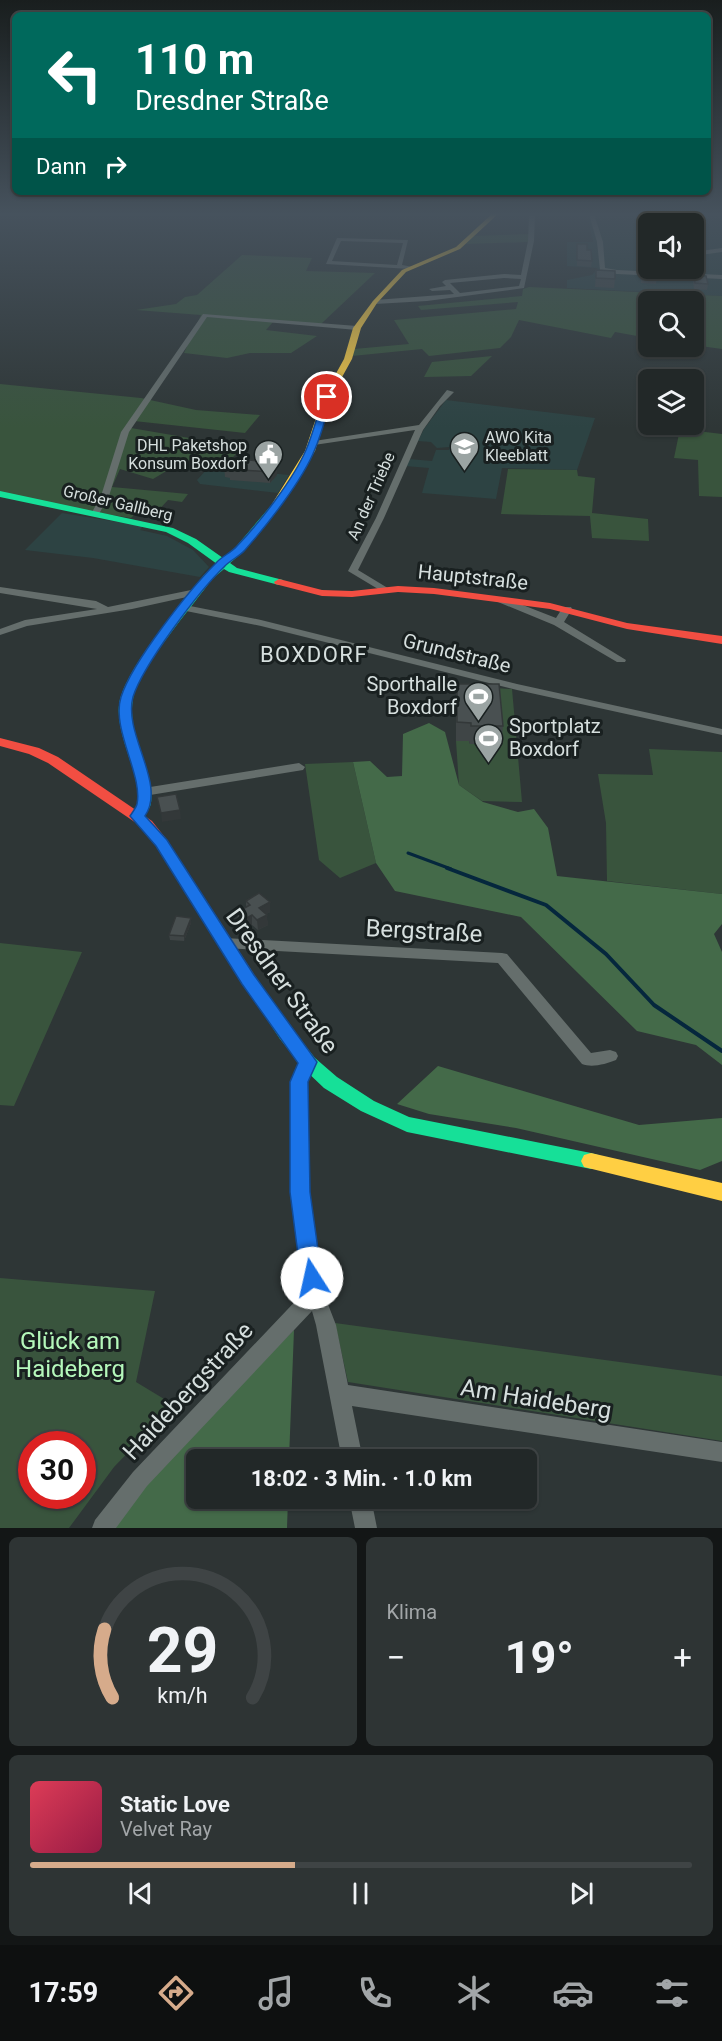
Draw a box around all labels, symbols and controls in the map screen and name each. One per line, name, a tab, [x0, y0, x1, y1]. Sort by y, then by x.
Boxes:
text: 110 m	[135, 35, 254, 84]
icon: left	[36, 36, 114, 114]
text: Dresdner Straße	[135, 85, 329, 117]
icon: right	[99, 150, 132, 183]
text: Dann	[36, 154, 87, 179]
map controls	[638, 213, 704, 435]
button: sound	[638, 213, 704, 279]
button: search	[638, 291, 704, 357]
button: layers	[638, 369, 704, 435]
pin	[301, 371, 352, 422]
icon: arrive	[310, 380, 343, 413]
place label: AWO Kita Kleeblatt	[485, 428, 552, 465]
school or university icon: AWO Kita Kleeblatt	[448, 430, 480, 472]
place label: DHL Paketshop Konsum Boxdorf	[128, 436, 247, 473]
public building icon: DHL Paketshop Konsum Boxdorf	[252, 438, 284, 480]
street label: An der Triebe	[343, 449, 399, 543]
street label: Großer Gallberg	[61, 481, 175, 525]
street label: Hauptstraße	[417, 559, 529, 595]
street label: Grundstraße	[401, 628, 513, 678]
district label: BOXDORF	[260, 642, 368, 667]
place label: Sporthalle Boxdorf	[366, 672, 457, 719]
sports icon: Sporthalle Boxdorf	[462, 680, 494, 722]
place label: Sportplatz Boxdorf	[509, 714, 601, 761]
sports icon: Sportplatz Boxdorf	[472, 722, 504, 764]
street label: Dresdner Straße	[220, 903, 344, 1059]
street label: Bergstraße	[365, 914, 483, 948]
position arrow	[280, 1246, 344, 1310]
street label: Haidebergstraße	[117, 1316, 259, 1466]
park label: Glück am Haideberg	[15, 1327, 125, 1383]
street label: Am Haideberg	[458, 1373, 614, 1425]
speed limit sign: 30	[18, 1431, 96, 1509]
text: 18:02 · 3 Min. · 1.0 km	[251, 1466, 472, 1491]
text: Klima	[387, 1600, 437, 1624]
text: 29	[147, 1614, 219, 1687]
text: 19°	[505, 1631, 574, 1684]
text: −	[387, 1638, 405, 1677]
text: +	[673, 1638, 692, 1677]
text: km/h	[158, 1684, 208, 1709]
text: Static Love	[120, 1792, 230, 1817]
text: Velvet Ray	[120, 1817, 212, 1841]
icon: previous	[124, 1877, 157, 1910]
icon: pause	[344, 1877, 377, 1910]
icon: next	[565, 1877, 598, 1910]
icon: directions	[155, 1972, 197, 2014]
icon: music	[255, 1972, 297, 2014]
icon: phone	[354, 1972, 396, 2014]
icon: climate	[453, 1972, 495, 2014]
icon: car	[552, 1972, 594, 2014]
icon: filters	[651, 1972, 693, 2014]
text: 17:59	[29, 1977, 98, 2009]

